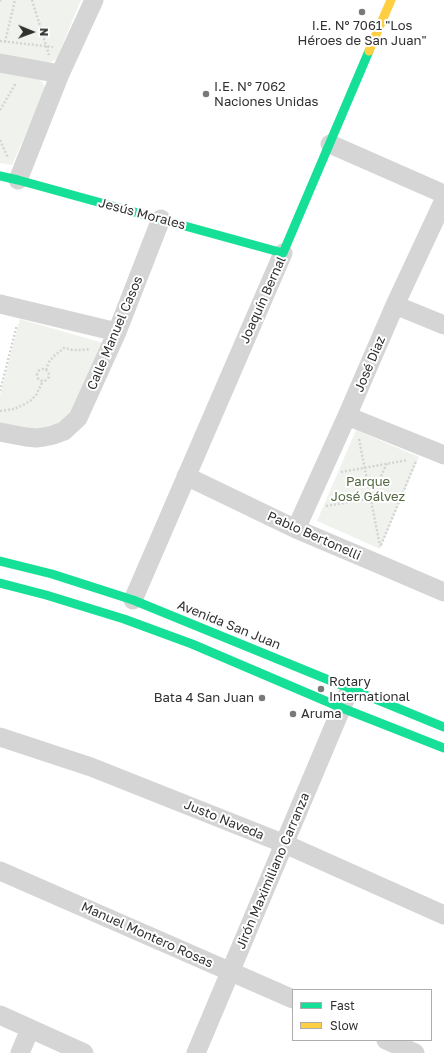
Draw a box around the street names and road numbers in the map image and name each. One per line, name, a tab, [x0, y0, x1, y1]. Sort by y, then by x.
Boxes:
street label: Jesús Morales	[97, 195, 187, 233]
street label: Joaquín Bernal	[237, 254, 289, 346]
street label: Calle Manuel Casos	[84, 274, 146, 392]
street label: José Diaz	[351, 334, 389, 394]
street label: Pablo Bertonelli	[265, 508, 363, 564]
street label: Avenida San Juan	[175, 597, 283, 653]
street label: Jirón Maximiliano Carranza	[233, 790, 313, 952]
street label: Justo Naveda	[182, 797, 266, 843]
street label: Manuel Montero Rosas	[79, 899, 215, 971]

